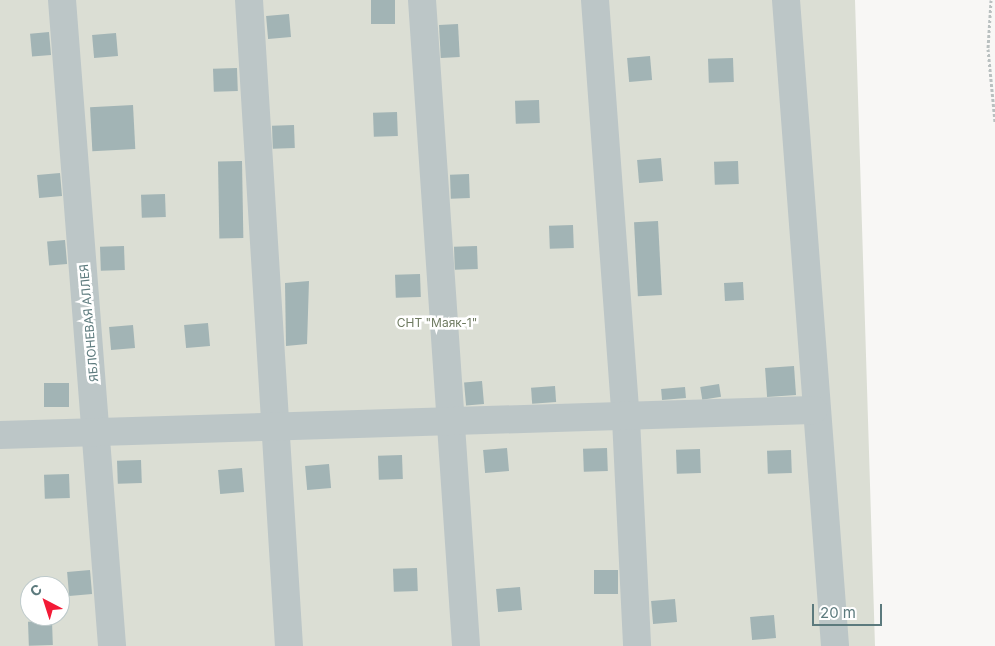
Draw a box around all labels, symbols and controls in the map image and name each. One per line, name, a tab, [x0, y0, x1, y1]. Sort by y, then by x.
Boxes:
street label: ЯБЛОНЕВАЯ АЛЛЕЯ	[77, 264, 101, 382]
park label: СНТ "Маяк-1"	[397, 316, 477, 330]
north arrow	[20, 576, 70, 626]
text: С	[26, 580, 45, 600]
scale bar	[815, 594, 885, 626]
text: 20 m	[820, 603, 856, 622]

